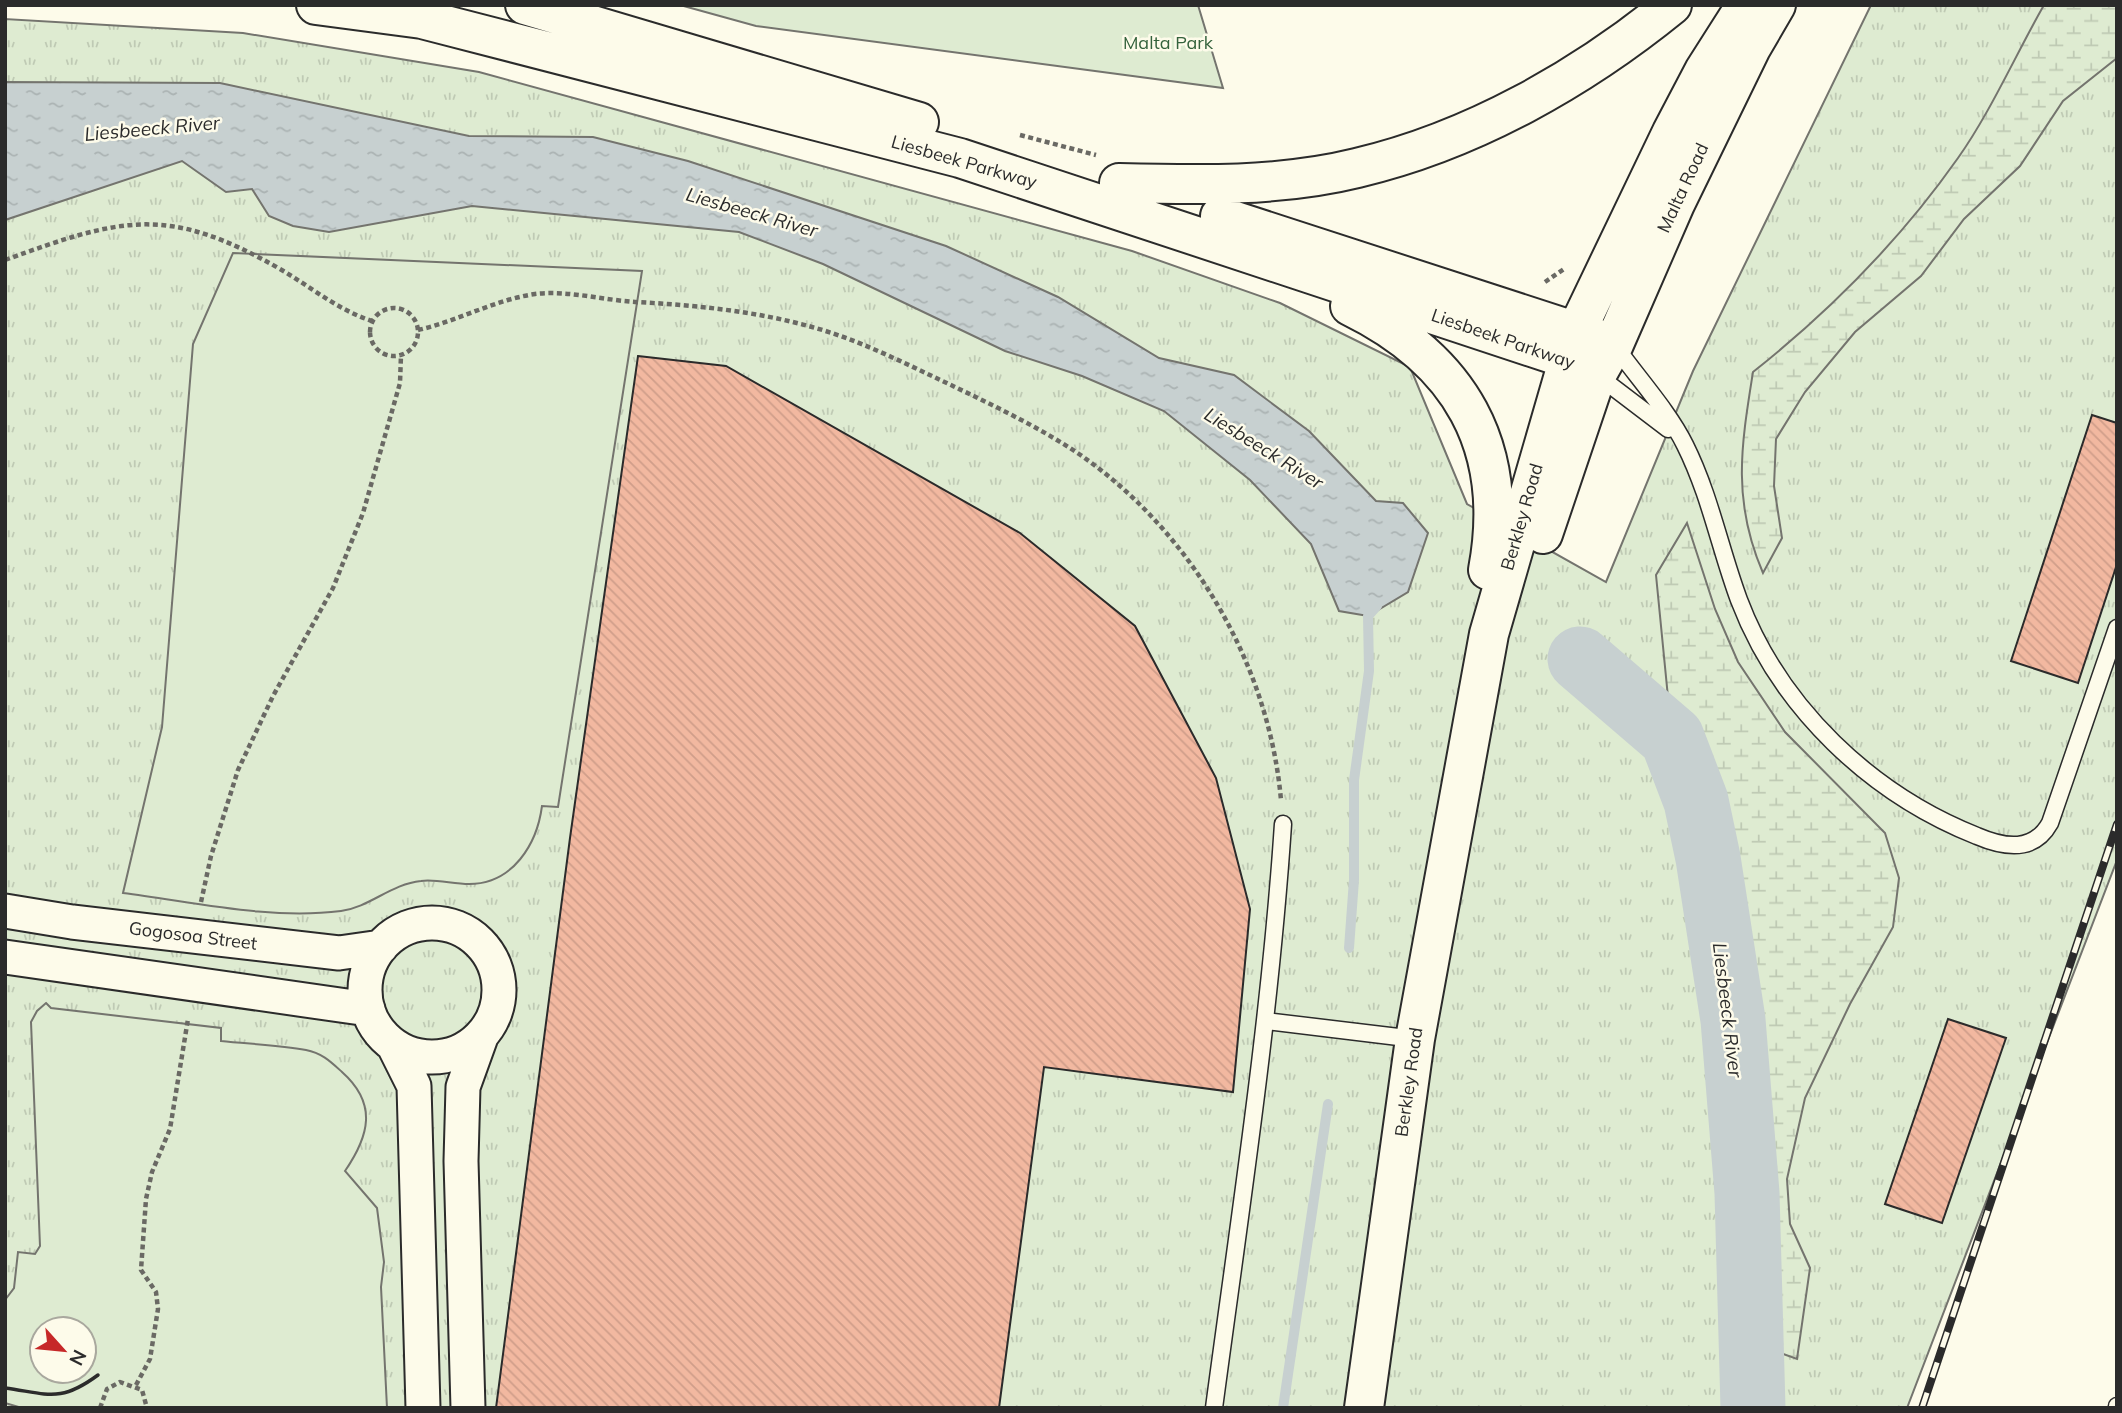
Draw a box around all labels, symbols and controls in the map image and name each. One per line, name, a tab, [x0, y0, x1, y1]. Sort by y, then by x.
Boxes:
park label: Malta Park	[1123, 31, 1214, 54]
water label: Liesbeeck River	[83, 110, 222, 146]
street label: Liesbeek Parkway	[889, 130, 1040, 193]
street label: Malta Road	[1652, 139, 1713, 236]
water label: Liesbeeck River	[683, 182, 822, 243]
street label: Liesbeek Parkway	[1428, 303, 1578, 374]
water label: Liesbeeck River	[1200, 402, 1329, 495]
street label: Berkley Road	[1495, 461, 1548, 573]
street label: Gogosoa Street	[128, 916, 259, 955]
water label: Liesbeeck River	[1708, 941, 1748, 1080]
street label: Berkley Road	[1389, 1026, 1428, 1138]
north arrow	[28, 1315, 98, 1385]
text: N	[64, 1346, 92, 1370]

